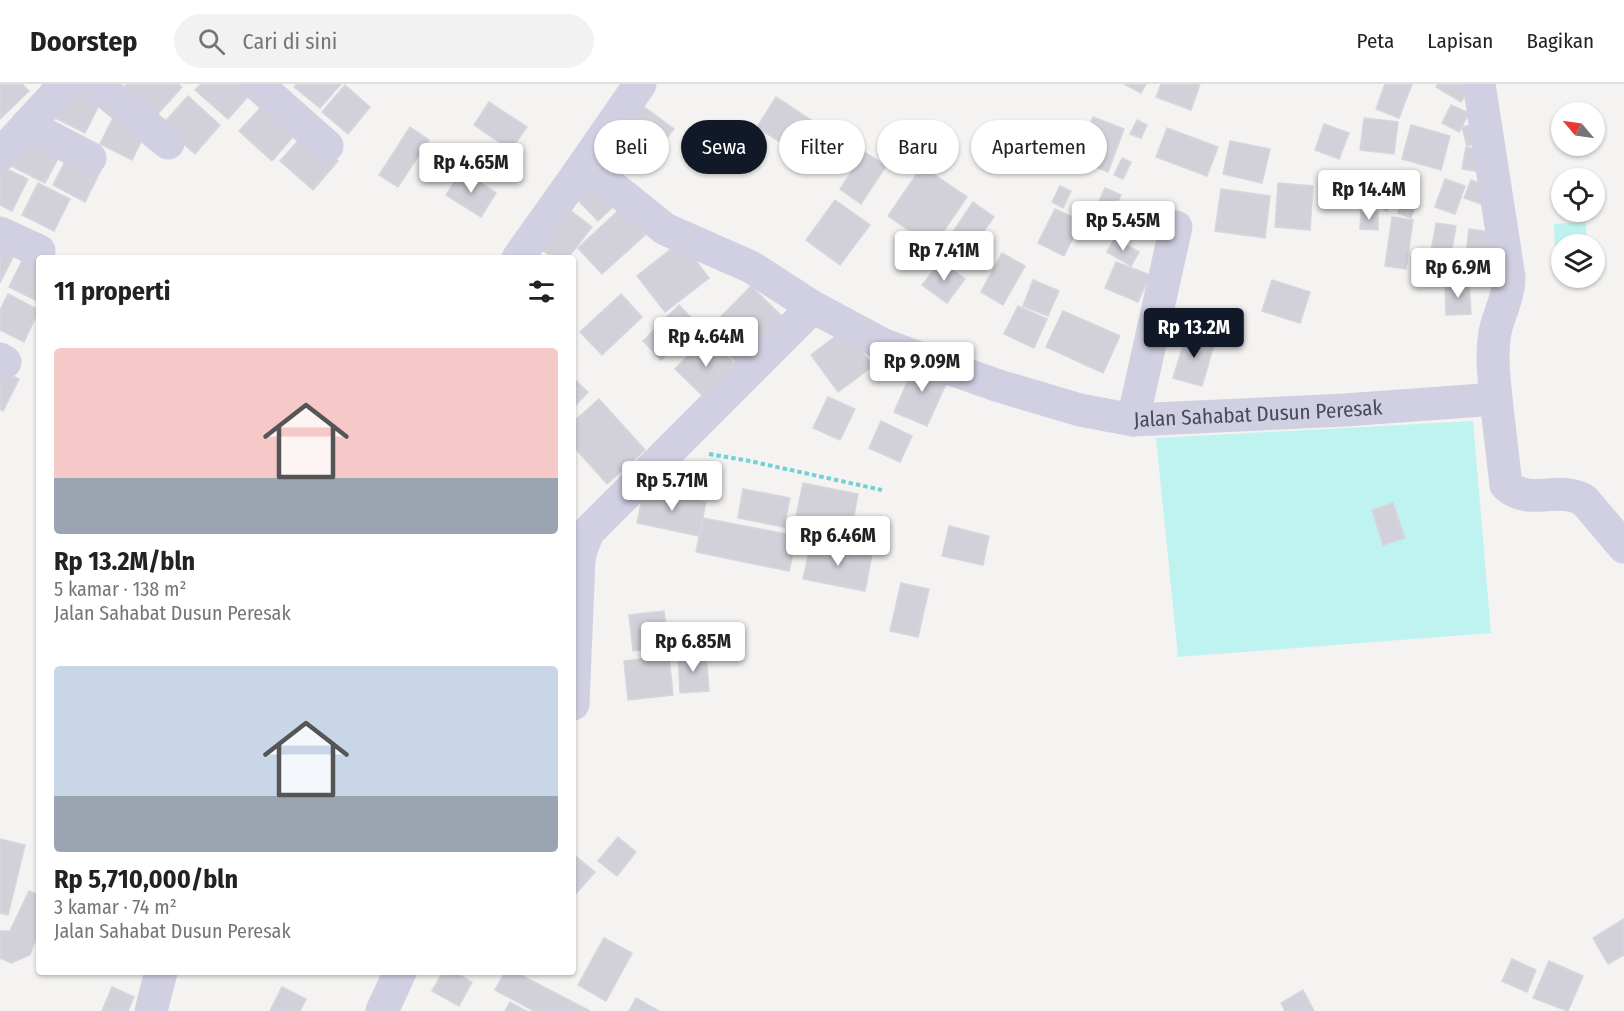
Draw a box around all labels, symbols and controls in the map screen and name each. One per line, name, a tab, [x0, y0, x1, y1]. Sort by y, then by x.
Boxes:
search box	[174, 14, 594, 68]
text: Doorstep	[30, 25, 138, 58]
icon: search	[195, 25, 228, 58]
text: Cari di sini	[243, 28, 337, 55]
text: Peta	[1357, 28, 1394, 54]
text: Lapisan	[1427, 28, 1493, 54]
text: Bagikan	[1526, 28, 1594, 54]
north arrow	[1551, 102, 1605, 156]
map controls	[1551, 102, 1605, 288]
chip: Beli	[594, 120, 669, 174]
chip: Sewa	[681, 120, 767, 174]
chip: Filter	[779, 120, 865, 174]
chip: Baru	[877, 120, 959, 174]
chip: Apartemen	[971, 120, 1107, 174]
pin: Rp 4.65M	[409, 143, 533, 194]
text: Rp 4.65M	[433, 150, 509, 174]
button: locate	[1551, 168, 1605, 222]
pin: Rp 14.4M	[1307, 170, 1431, 221]
text: Rp 14.4M	[1332, 177, 1406, 201]
pin: Rp 5.45M	[1061, 201, 1185, 252]
text: Rp 5.45M	[1086, 208, 1160, 232]
pin: Rp 7.41M	[882, 231, 1006, 282]
button: layers	[1551, 234, 1605, 288]
text: Rp 7.41M	[909, 238, 979, 262]
pin: Rp 6.9M	[1403, 248, 1513, 299]
text: Rp 6.9M	[1425, 255, 1491, 279]
icon: filters	[525, 275, 558, 308]
text: 11 properti	[54, 276, 170, 307]
pin: Rp 13.2M	[1132, 308, 1256, 359]
text: Rp 13.2M	[1158, 315, 1230, 339]
pin: Rp 4.64M	[644, 317, 768, 368]
text: Rp 4.64M	[668, 324, 744, 348]
pin: Rp 9.09M	[860, 342, 984, 393]
text: Rp 9.09M	[884, 349, 960, 373]
icon: home	[252, 387, 360, 495]
street label: Jalan Sahabat Dusun Peresak	[1133, 394, 1383, 433]
pin: Rp 5.71M	[610, 461, 734, 512]
text: Rp 5.71M	[636, 468, 708, 492]
pin: Rp 6.46M	[776, 516, 900, 567]
text: Rp 6.46M	[800, 523, 876, 547]
text: Rp 13.2M/bln	[54, 546, 195, 577]
text: 5 kamar · 138 m²	[54, 577, 187, 601]
text: Jalan Sahabat Dusun Peresak	[54, 601, 291, 625]
pin: Rp 6.85M	[631, 622, 755, 673]
text: Rp 6.85M	[655, 629, 731, 653]
icon: home	[252, 705, 360, 813]
text: Rp 5,710,000/bln	[54, 864, 238, 895]
text: 3 kamar · 74 m²	[54, 895, 177, 919]
text: Jalan Sahabat Dusun Peresak	[54, 919, 291, 943]

